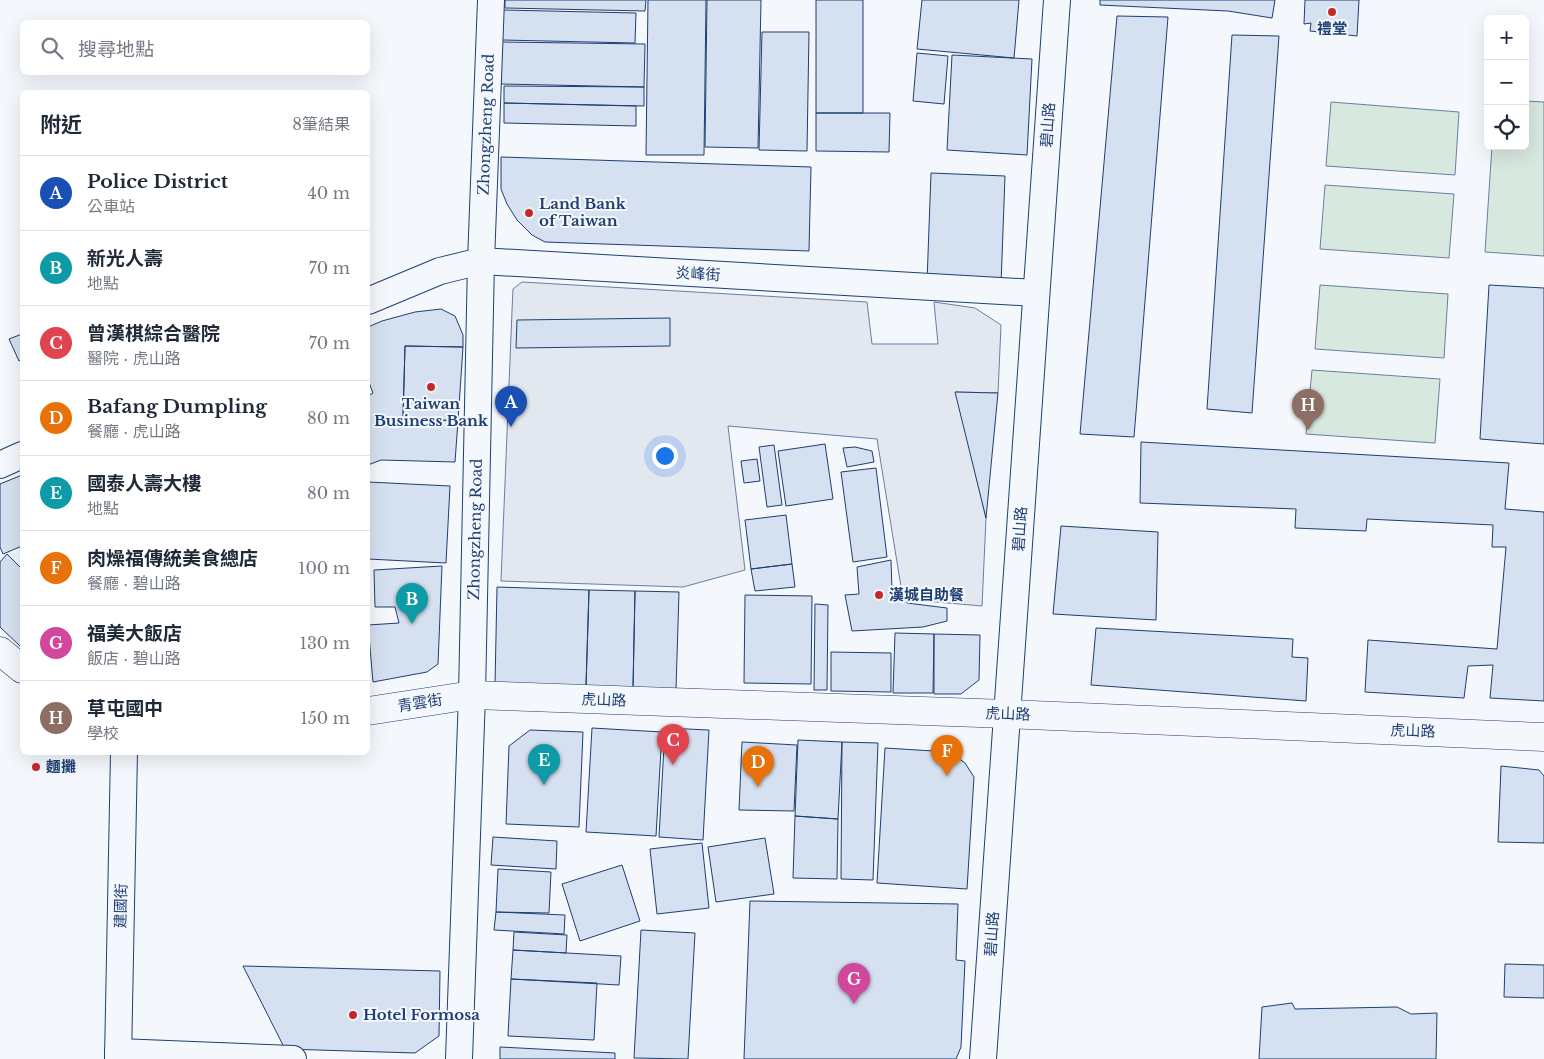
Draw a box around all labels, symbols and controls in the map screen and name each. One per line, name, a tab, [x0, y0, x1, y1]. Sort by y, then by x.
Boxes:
marker: 禮堂	[1326, 6, 1338, 18]
map controls	[1484, 15, 1529, 150]
button: +	[1484, 15, 1529, 60]
place label: 禮堂	[1317, 19, 1347, 38]
search box	[20, 20, 370, 75]
icon: search	[38, 34, 66, 62]
text: 搜尋地點	[78, 38, 154, 61]
street label: Zhongzheng Road	[474, 53, 498, 196]
button: −	[1484, 60, 1529, 105]
street label: 碧山路	[1036, 102, 1059, 148]
button: locate	[1484, 105, 1529, 150]
text: 附近	[40, 112, 82, 138]
text: 8筆結果	[292, 114, 350, 134]
text: Police District	[87, 170, 228, 193]
text: A	[50, 183, 62, 203]
text: 40 m	[307, 183, 350, 203]
place label: Land Bank of Taiwan	[539, 194, 627, 230]
text: 公車站	[87, 196, 135, 216]
marker: Land Bank of Taiwan	[523, 207, 535, 219]
text: 新光人壽	[87, 247, 163, 270]
text: B	[50, 258, 62, 278]
text: 70 m	[309, 258, 350, 278]
street label: 炎峰街	[675, 263, 721, 284]
text: 地點	[87, 273, 119, 293]
text: 曾漢棋綜合醫院	[87, 322, 220, 345]
text: C	[49, 333, 63, 353]
text: 70 m	[309, 333, 350, 353]
text: 醫院 · 虎山路	[87, 348, 181, 368]
marker: Taiwan Business Bank	[425, 381, 437, 393]
pin: A	[495, 386, 527, 427]
pin: H	[1292, 389, 1324, 430]
place label: Taiwan Business Bank	[374, 394, 489, 430]
text: Bafang Dumpling	[87, 395, 267, 418]
text: D	[49, 408, 63, 428]
text: 80 m	[307, 408, 350, 428]
text: 餐廳 · 虎山路	[87, 421, 181, 441]
your location	[652, 443, 678, 469]
street label: Zhongzheng Road	[464, 458, 486, 600]
text: 國泰人壽大樓	[87, 472, 201, 495]
text: E	[50, 483, 62, 503]
text: 80 m	[307, 483, 350, 503]
text: 地點	[87, 498, 119, 518]
street label: 碧山路	[1008, 506, 1031, 552]
text: 肉燥福傳統美食總店	[87, 547, 258, 570]
text: F	[50, 558, 62, 578]
text: 100 m	[298, 558, 350, 578]
text: 餐廳 · 碧山路	[87, 573, 181, 593]
pin: B	[396, 583, 428, 624]
place label: 漢城自助餐	[889, 585, 964, 604]
marker: 漢城自助餐	[873, 589, 885, 601]
text: 福美大飯店	[87, 622, 182, 645]
text: G	[49, 633, 63, 653]
text: 130 m	[300, 633, 350, 653]
text: 飯店 · 碧山路	[87, 648, 181, 668]
street label: 虎山路	[581, 689, 627, 710]
street label: 青雲街	[396, 690, 444, 715]
text: 草屯國中	[87, 697, 163, 720]
street label: 虎山路	[985, 703, 1031, 724]
text: H	[48, 708, 64, 728]
text: 150 m	[301, 708, 350, 728]
street label: 虎山路	[1390, 720, 1436, 741]
text: 學校	[87, 723, 119, 743]
pin: C	[657, 724, 689, 765]
pin: F	[931, 735, 963, 776]
pin: E	[528, 744, 560, 785]
pin: D	[742, 746, 774, 787]
place label: 麵攤	[46, 757, 76, 776]
marker: 麵攤	[30, 761, 42, 773]
street label: 建國街	[111, 883, 130, 929]
street label: 碧山路	[980, 911, 1003, 957]
pin: G	[838, 963, 870, 1004]
place label: Hotel Formosa	[363, 1005, 480, 1024]
marker: Hotel Formosa	[347, 1009, 359, 1021]

